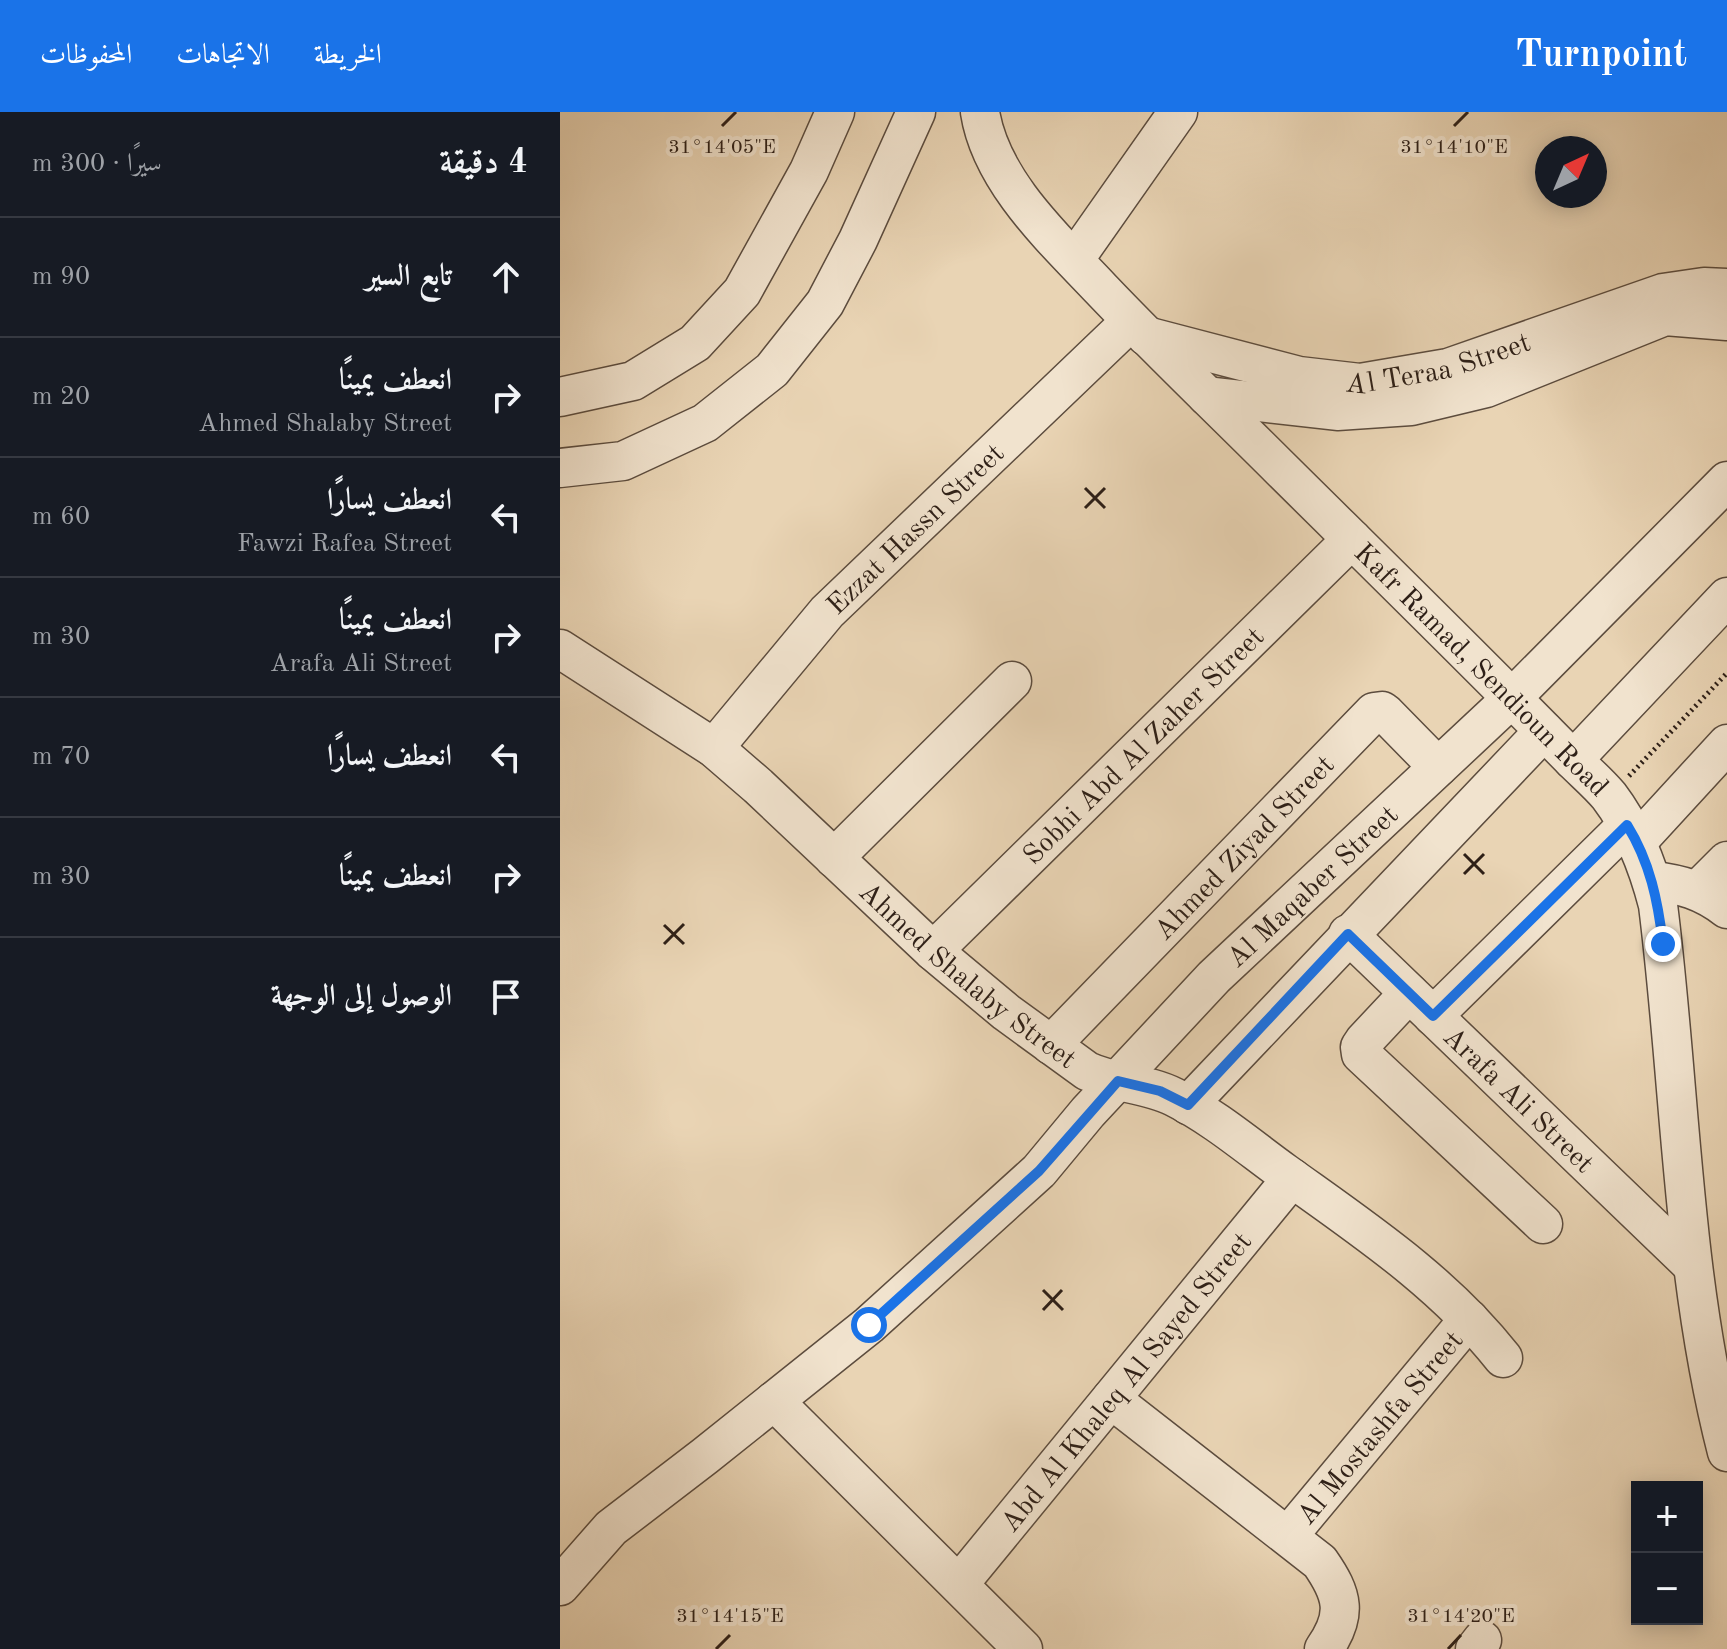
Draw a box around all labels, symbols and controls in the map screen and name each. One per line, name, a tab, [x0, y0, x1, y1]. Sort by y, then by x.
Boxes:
text: Turnpoint	[1515, 37, 1687, 75]
text: المحفوظات	[40, 42, 132, 70]
text: الاتجاهات	[176, 42, 270, 70]
text: الخريطة	[314, 42, 382, 70]
north arrow	[1535, 136, 1607, 208]
text: 31°14'05"E	[668, 138, 776, 158]
text: 31°14'10"E	[1400, 138, 1508, 158]
text: 4 دقيقة	[439, 146, 528, 180]
text: سيرًا · 300 m	[32, 151, 162, 177]
icon: ahead	[484, 255, 528, 299]
text: تابع السير	[365, 262, 452, 292]
text: 90 m	[32, 264, 90, 290]
street label: Al Teraa Street	[1344, 329, 1535, 401]
text: انعطف يمينًا	[339, 366, 452, 396]
icon: right	[484, 375, 528, 419]
text: 20 m	[32, 384, 90, 410]
text: Ahmed Shalaby Street	[198, 411, 452, 437]
street label: Ezzat Hassn Street	[823, 440, 1010, 621]
text: انعطف يسارًا	[327, 486, 452, 516]
icon: left	[484, 495, 528, 539]
text: 60 m	[32, 504, 90, 530]
text: Fawzi Rafea Street	[237, 531, 452, 557]
street label: Kafr Ramad, Sendioun Road	[1348, 539, 1613, 803]
text: انعطف يمينًا	[339, 606, 452, 636]
icon: right	[484, 615, 528, 659]
street label: Sobhi Abd Al Zaher Street	[1019, 623, 1270, 871]
text: 30 m	[32, 624, 90, 650]
text: Arafa Ali Street	[270, 651, 452, 677]
icon: left	[484, 735, 528, 779]
text: انعطف يسارًا	[327, 742, 452, 772]
text: 70 m	[32, 744, 90, 770]
street label: Ahmed Ziyad Street	[1150, 751, 1341, 947]
street label: Al Maqaber Street	[1223, 801, 1405, 974]
icon: right	[484, 855, 528, 899]
text: انعطف يمينًا	[339, 862, 452, 892]
text: 30 m	[32, 864, 90, 890]
street label: Ahmed Shalaby Street	[853, 878, 1080, 1075]
route end	[1645, 926, 1681, 962]
icon: arrive	[484, 975, 528, 1019]
text: الوصول إلى الوجهة	[271, 982, 452, 1012]
street label: Arafa Ali Street	[1437, 1023, 1598, 1179]
street label: Abd Al Khaleq Al Sayed Street	[997, 1228, 1258, 1538]
route start	[851, 1307, 887, 1343]
street label: Al Mostashfa Street	[1293, 1327, 1470, 1531]
map controls	[1631, 1481, 1703, 1625]
button: +	[1631, 1481, 1703, 1553]
button: −	[1631, 1553, 1703, 1625]
text: 31°14'15"E	[676, 1607, 784, 1627]
text: 31°14'20"E	[1407, 1607, 1515, 1627]

